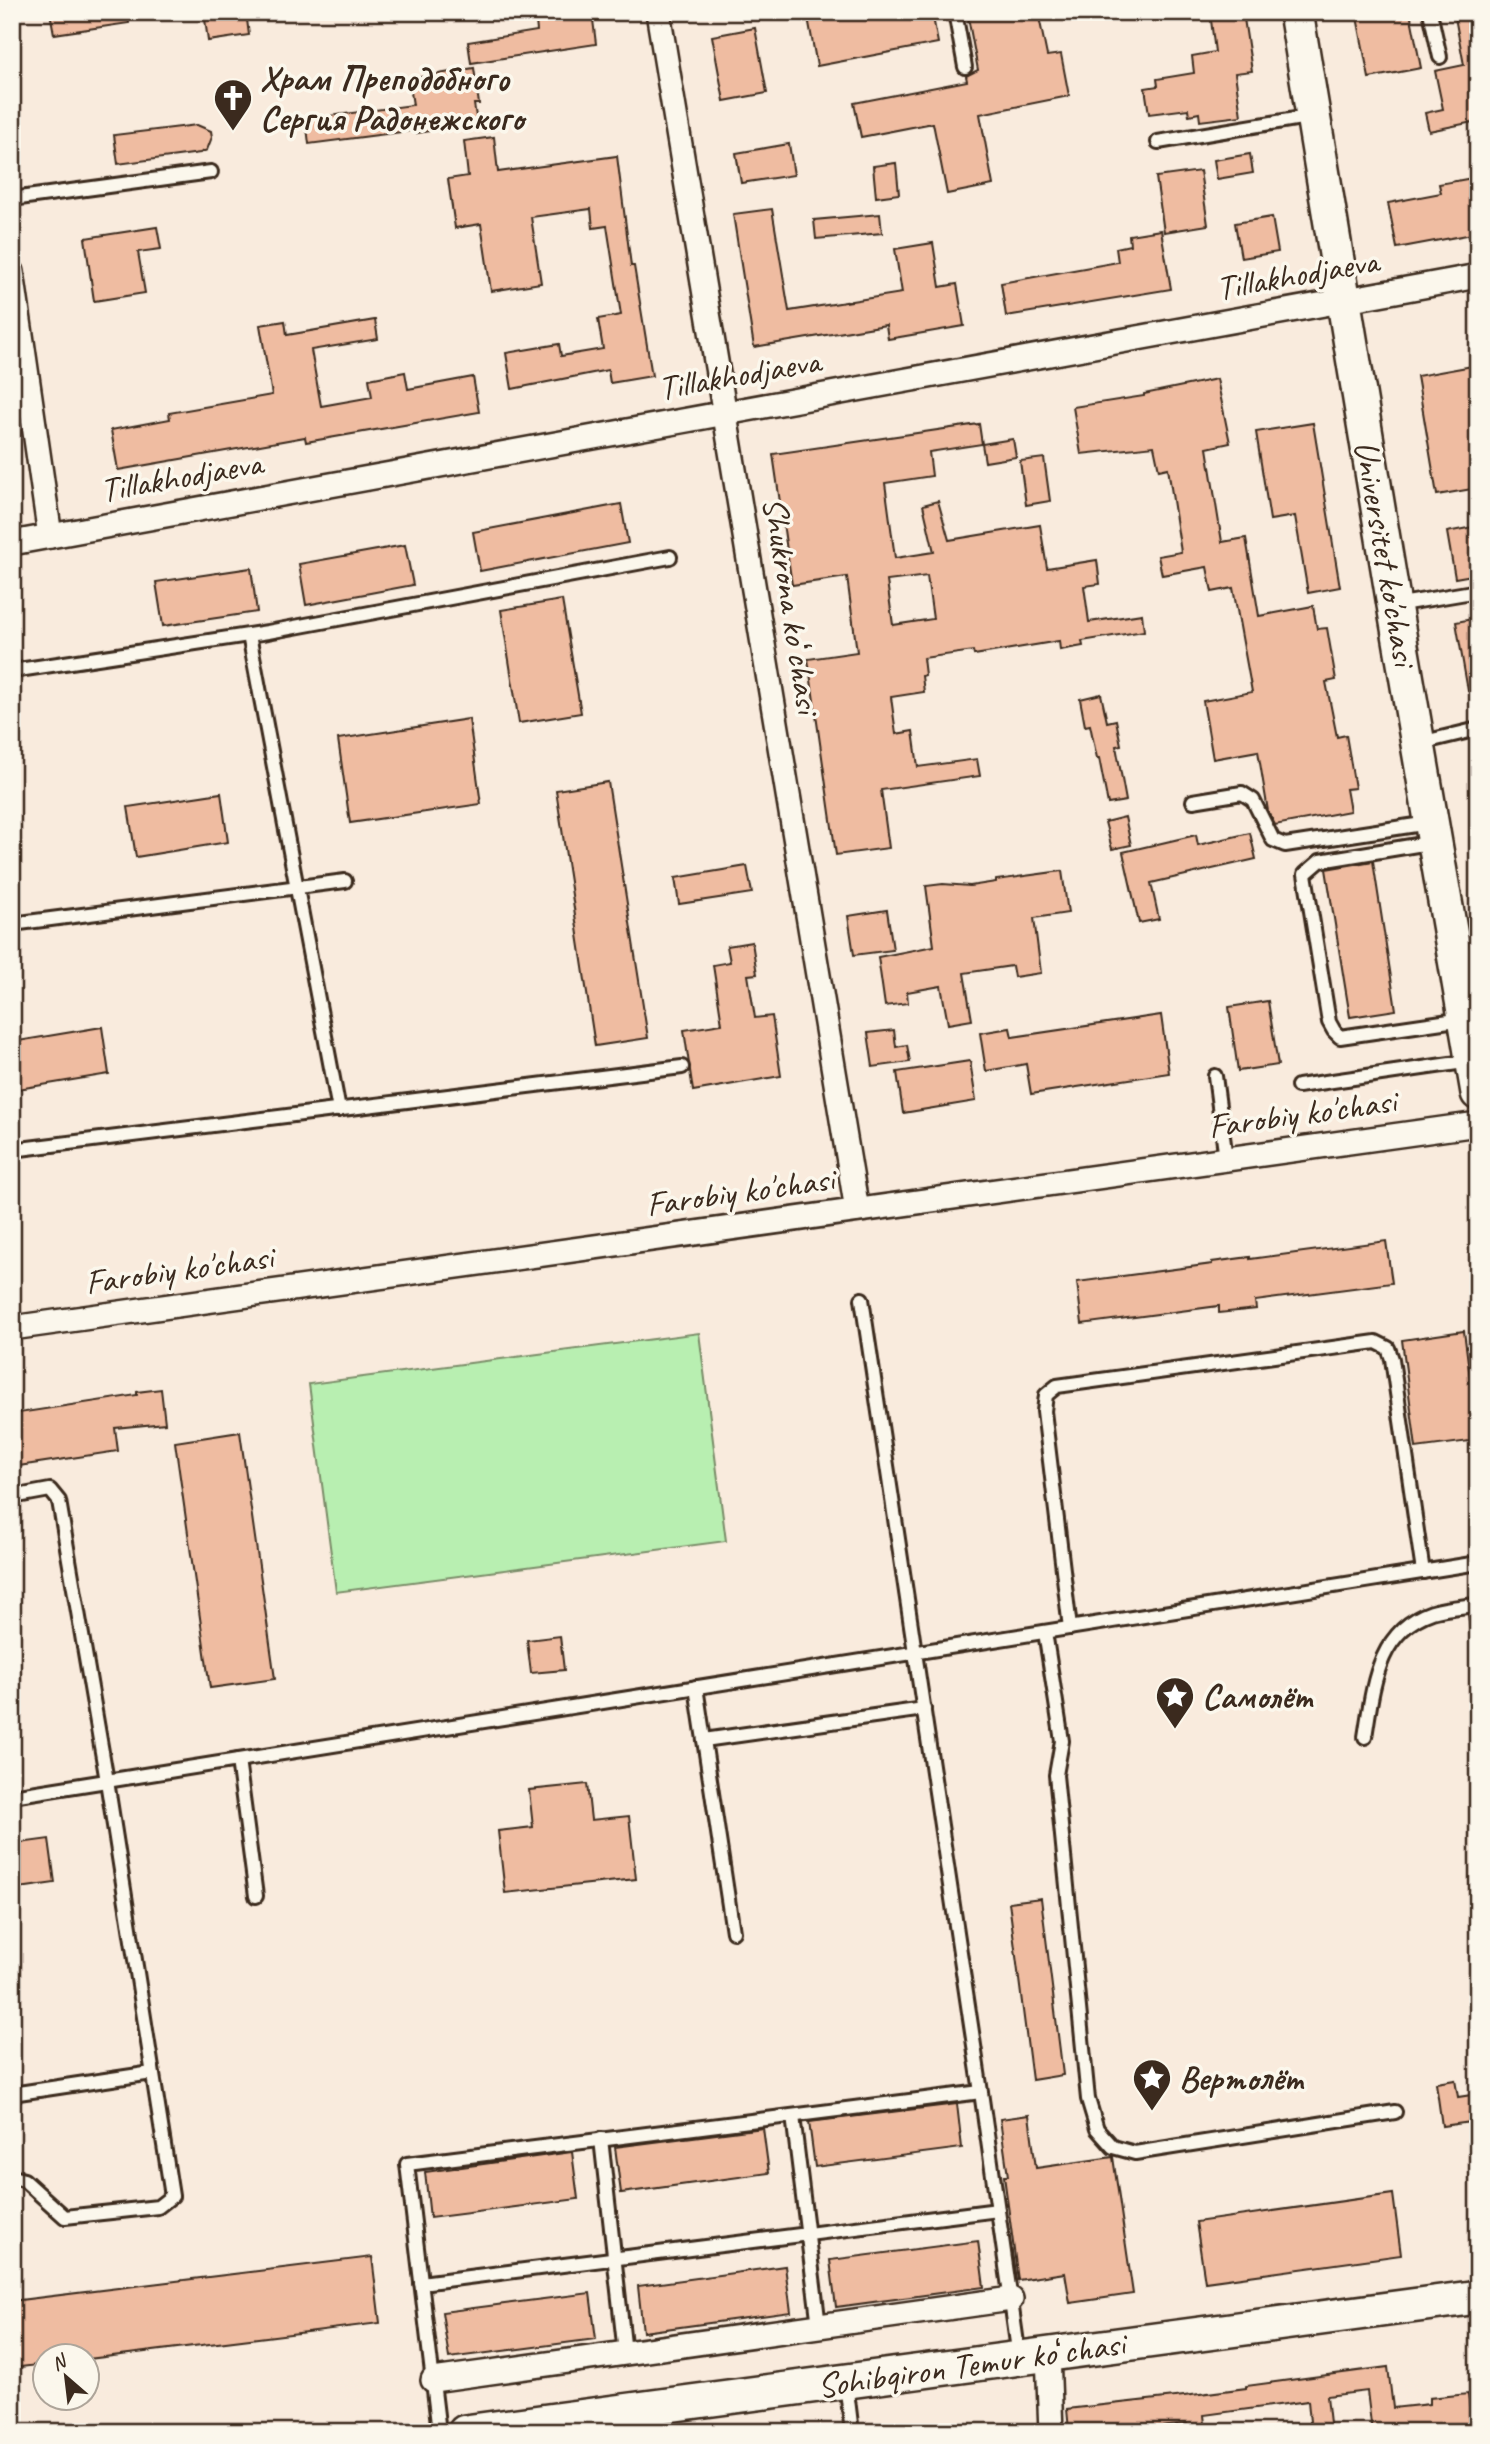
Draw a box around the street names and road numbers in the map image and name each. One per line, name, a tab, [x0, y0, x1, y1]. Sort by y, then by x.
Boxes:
street label: Tillakhodjaeva	[1213, 238, 1384, 311]
street label: Tillakhodjaeva	[655, 338, 826, 411]
street label: Universitet ko'chasi	[1344, 437, 1428, 673]
street label: Tillakhodjaeva	[97, 440, 268, 513]
street label: Shukrona koʻchasi	[752, 494, 831, 721]
street label: Farobiy ko'chasi	[1205, 1077, 1403, 1149]
street label: Farobiy ko'chasi	[643, 1155, 841, 1227]
street label: Farobiy ko'chasi	[82, 1233, 280, 1305]
street label: Sohibqiron Temur koʻchasi	[815, 2320, 1132, 2408]

